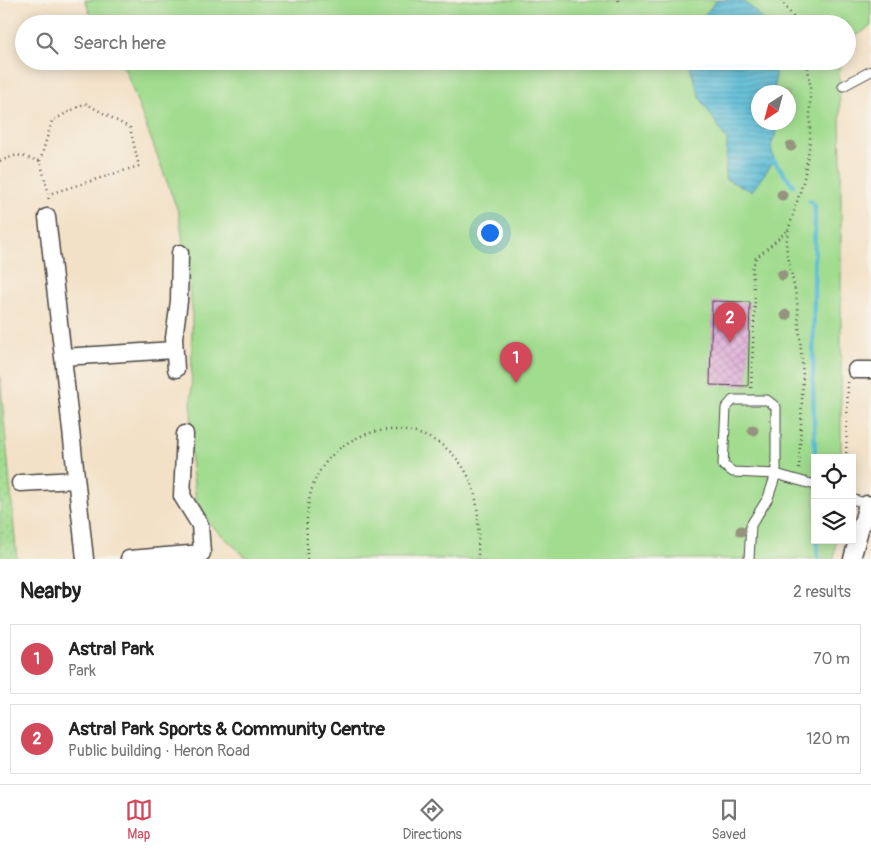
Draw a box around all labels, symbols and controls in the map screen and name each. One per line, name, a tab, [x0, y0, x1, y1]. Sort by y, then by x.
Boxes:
search box	[15, 15, 856, 70]
icon: search	[33, 29, 61, 57]
text: Search here	[73, 31, 166, 55]
north arrow	[751, 85, 796, 130]
your location	[477, 220, 503, 246]
pin: 2	[714, 302, 746, 343]
pin: 1	[500, 342, 532, 383]
map controls	[811, 454, 856, 544]
button: locate	[811, 454, 856, 499]
button: layers	[811, 499, 856, 544]
text: Nearby	[20, 578, 81, 605]
text: 2 results	[793, 582, 851, 602]
text: Astral Park	[68, 637, 154, 661]
text: 1	[34, 649, 40, 669]
text: 70 m	[813, 649, 850, 669]
text: Park	[68, 661, 96, 681]
text: Astral Park Sports & Community Centre	[68, 717, 385, 741]
text: 2	[33, 729, 41, 749]
text: 120 m	[806, 729, 850, 749]
text: Public building · Heron Road	[68, 741, 250, 761]
tab: Map	[125, 796, 153, 843]
tab: Directions	[402, 796, 462, 843]
tab: Saved	[711, 796, 746, 843]

